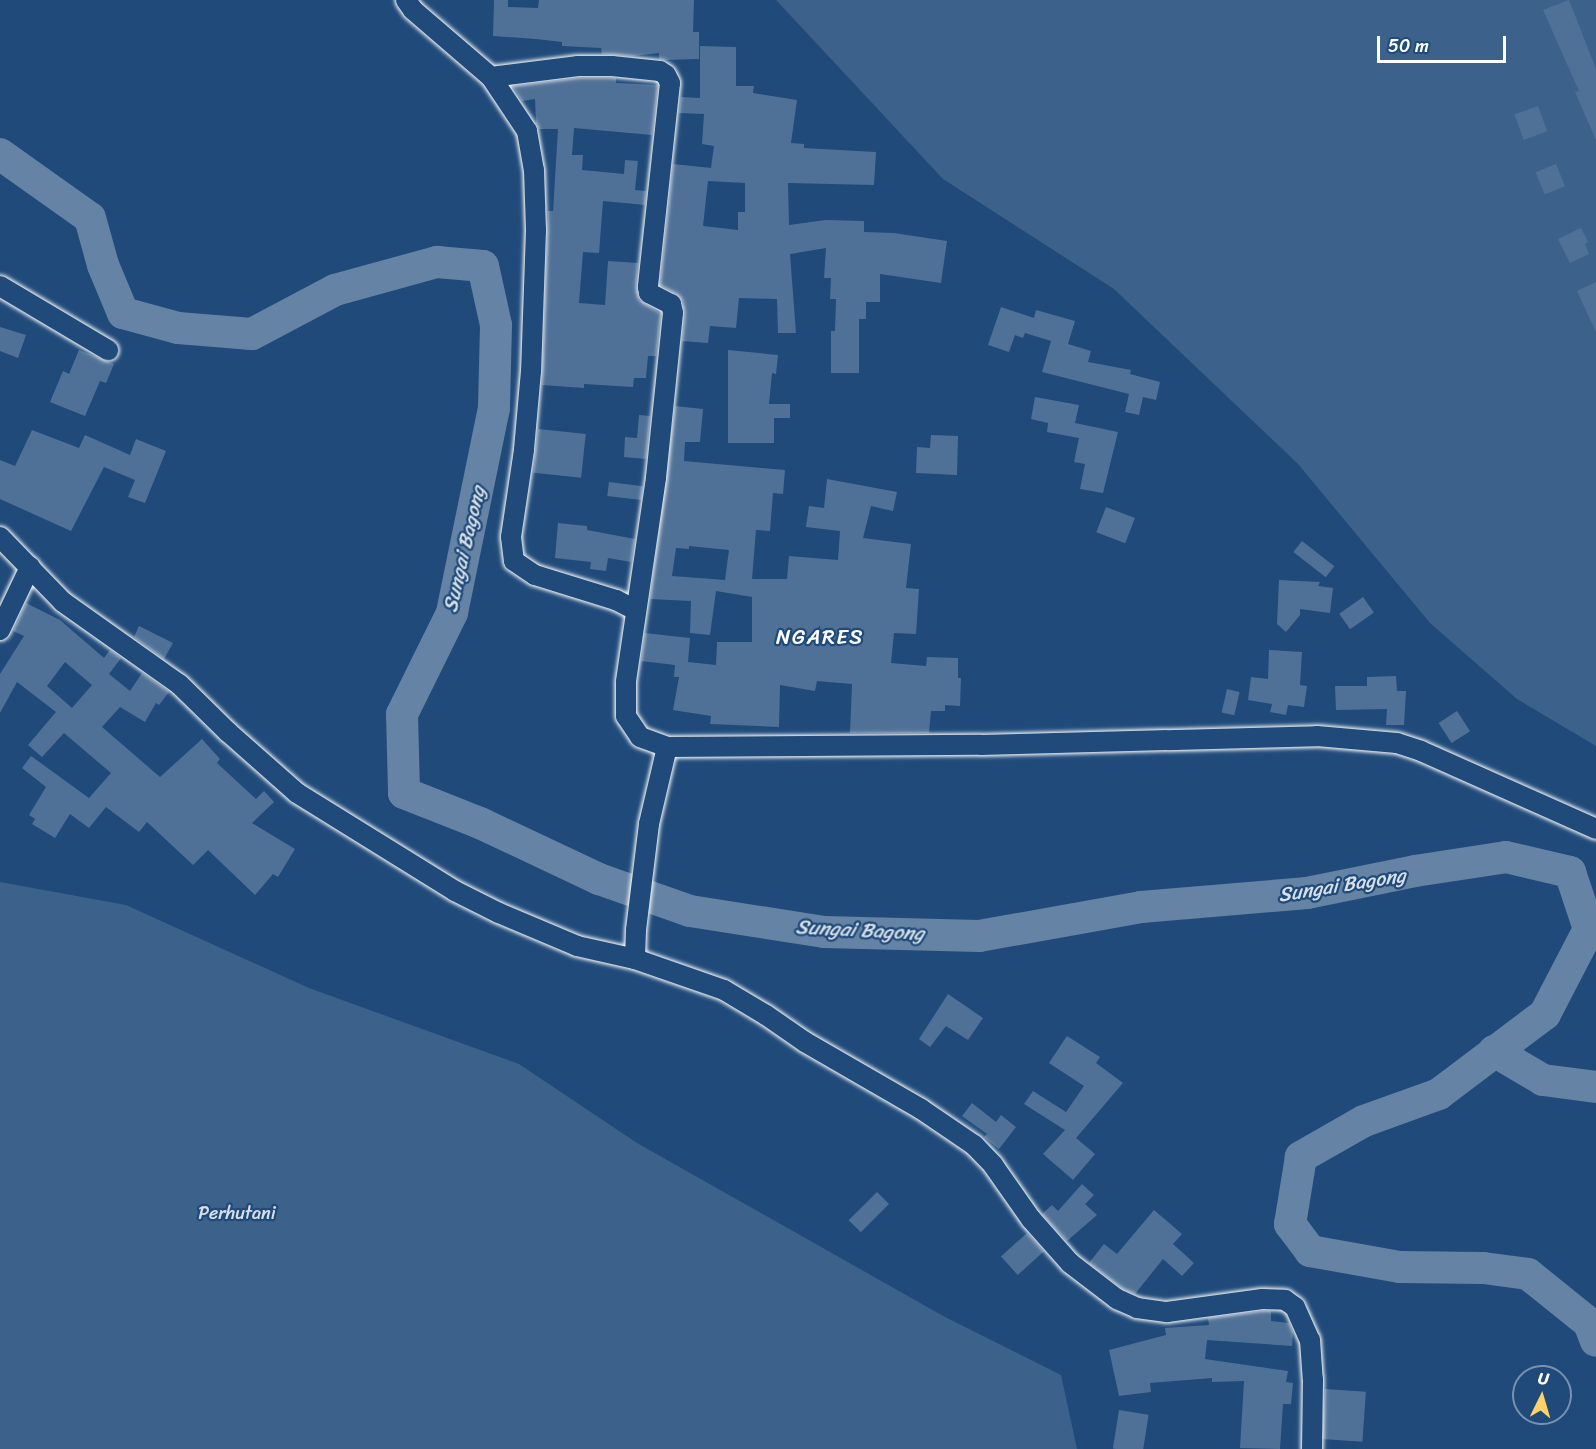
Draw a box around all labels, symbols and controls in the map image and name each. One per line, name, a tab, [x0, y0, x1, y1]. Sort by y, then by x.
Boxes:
scale bar	[1380, 24, 1509, 62]
text: 50 m	[1388, 30, 1429, 62]
water label: Sungai Bagong	[438, 484, 490, 614]
district label: NGARES	[776, 624, 864, 650]
water label: Sungai Bagong	[1277, 863, 1407, 907]
water label: Sungai Bagong	[795, 915, 925, 945]
park label: Perhutani	[198, 1202, 276, 1224]
text: U	[1537, 1364, 1550, 1393]
north arrow	[1512, 1365, 1572, 1425]

